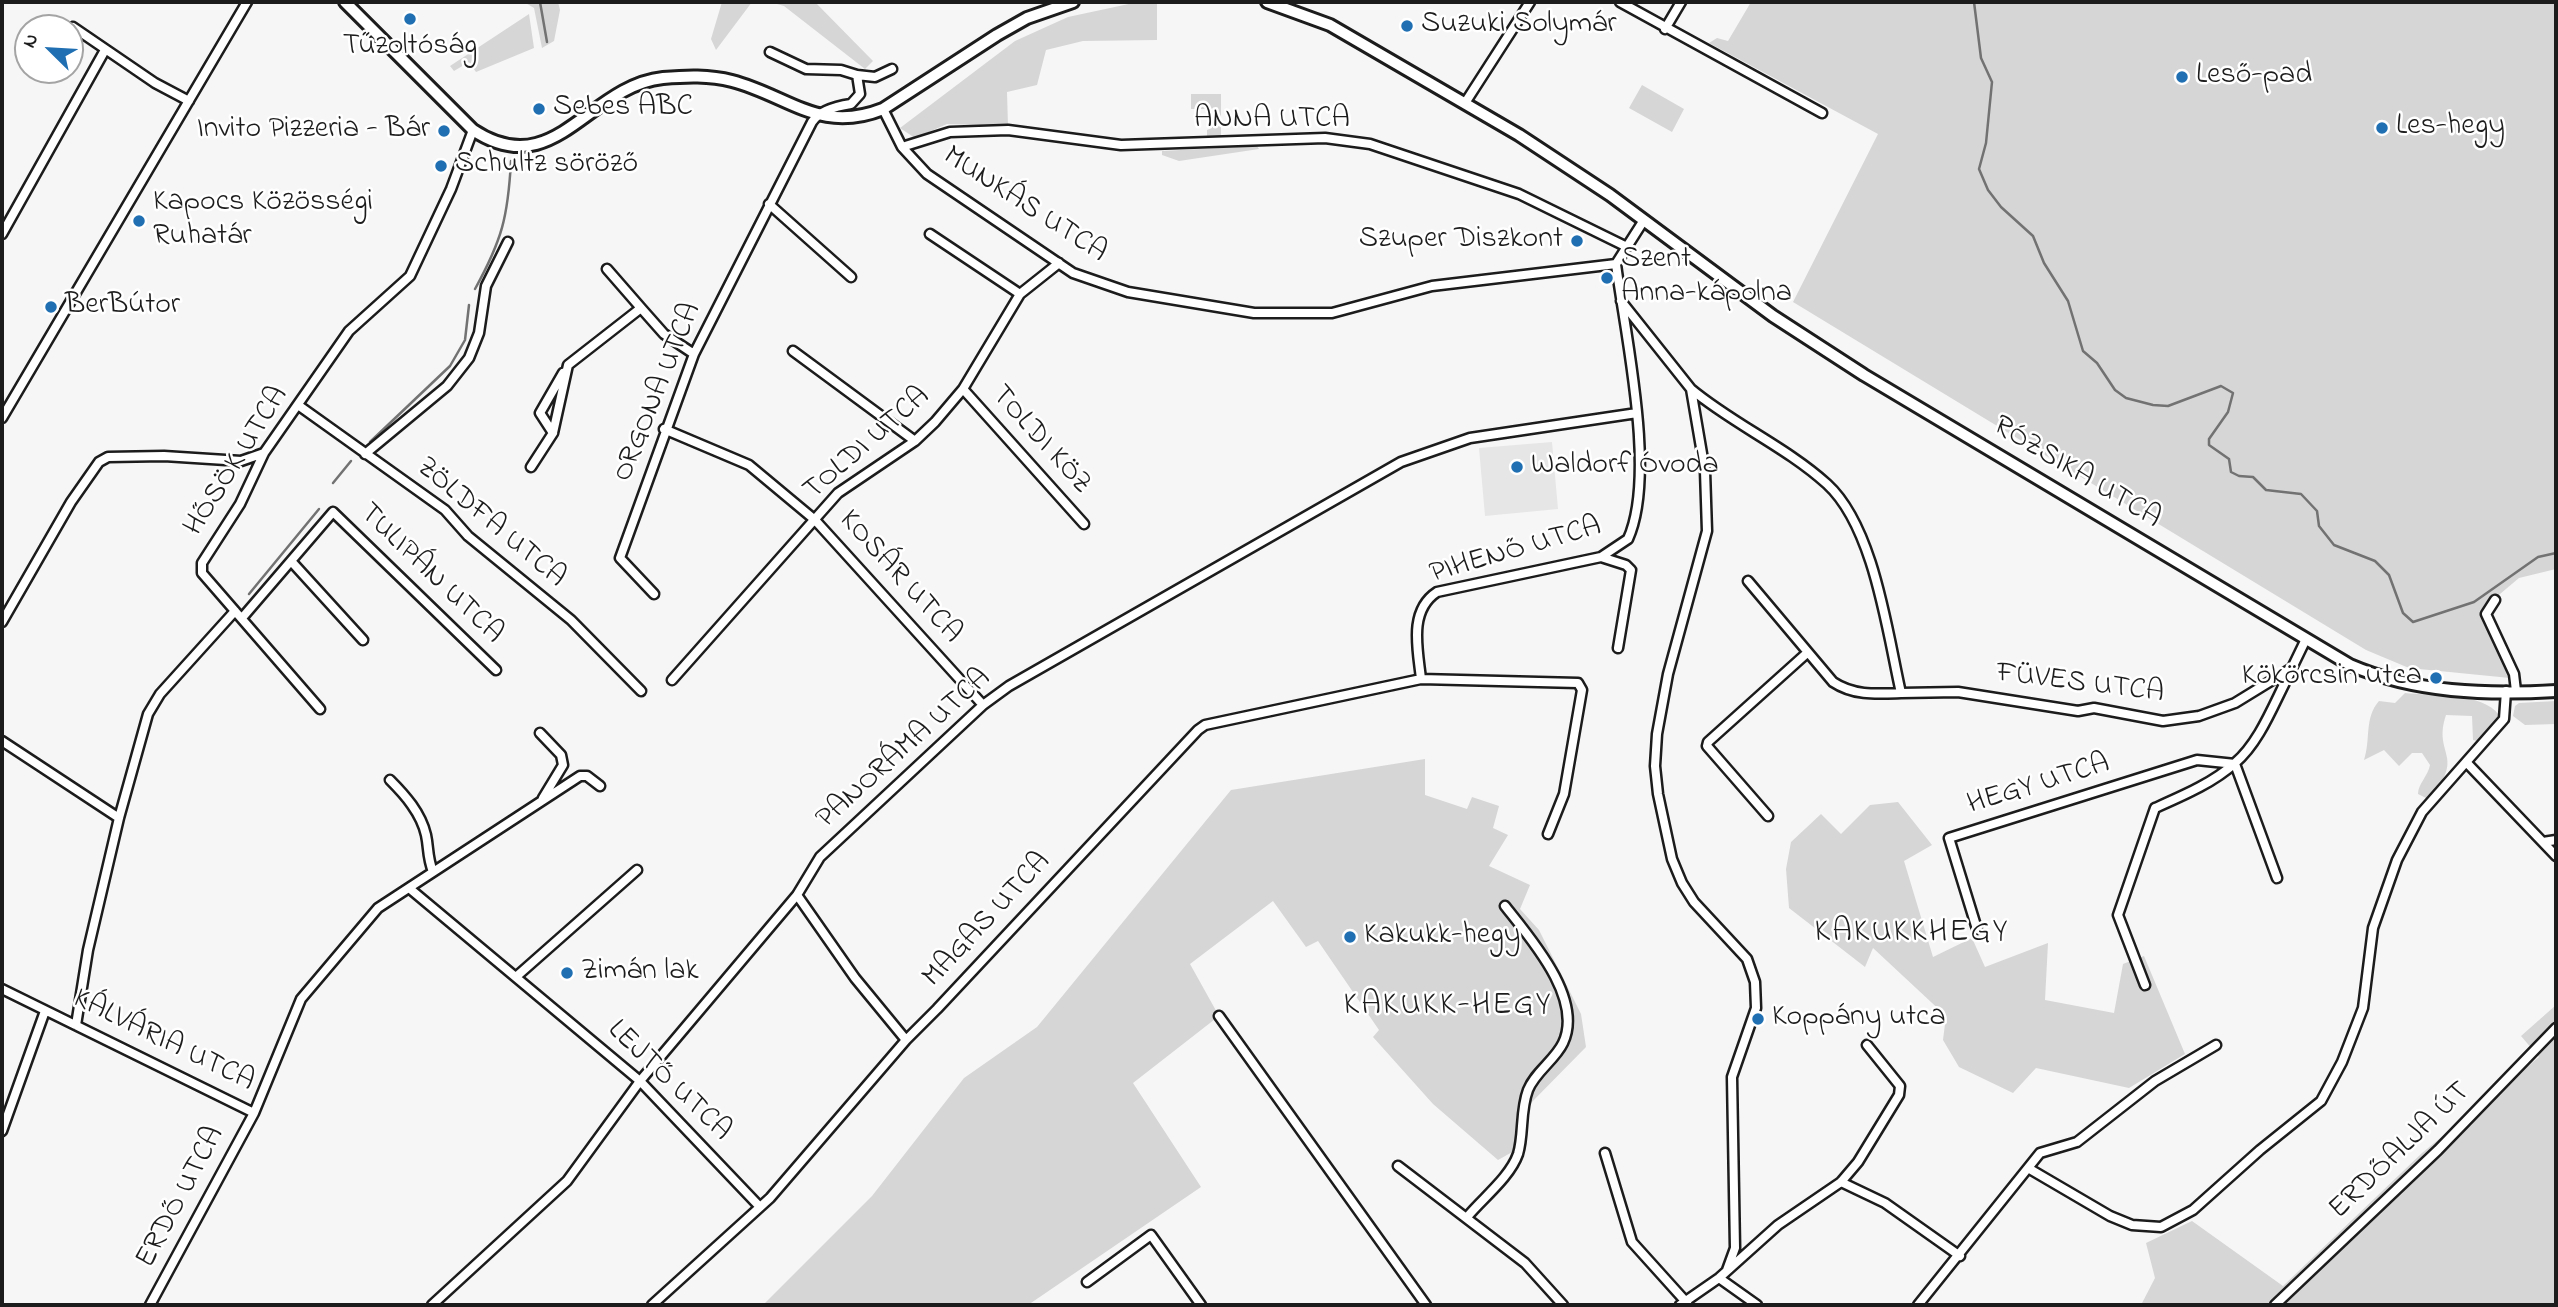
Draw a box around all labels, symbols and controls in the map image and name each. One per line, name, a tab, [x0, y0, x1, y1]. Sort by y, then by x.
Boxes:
place label: Suzuki Solymár	[1421, 8, 1616, 44]
marker: Tűzoltóság	[402, 11, 418, 27]
north arrow	[14, 14, 84, 84]
marker: Suzuki Solymár	[1399, 18, 1415, 34]
text: N	[16, 30, 46, 52]
place label: Tűzoltóság	[343, 30, 477, 66]
place label: Leső-pad	[2196, 59, 2312, 95]
marker: Leső-pad	[2174, 69, 2190, 85]
place label: Sebes ABC	[553, 91, 693, 127]
marker: Sebes ABC	[531, 101, 547, 117]
street label: ANNA UTCA	[1194, 103, 1350, 139]
place label: Les-hegy	[2396, 110, 2505, 146]
place label: Invito Pizzeria - Bár	[197, 113, 430, 149]
marker: Les-hegy	[2374, 120, 2390, 136]
marker: Invito Pizzeria - Bár	[436, 123, 452, 139]
street label: MUNKÁS UTCA	[935, 140, 1113, 272]
place label: Schultz söröző	[455, 148, 638, 184]
marker: Schultz söröző	[433, 158, 449, 174]
place label: Kapocs Közösségi Ruhatár	[153, 186, 373, 256]
marker: Kapocs Közösségi Ruhatár	[131, 213, 147, 229]
place label: Szuper Diszkont	[1359, 223, 1563, 259]
marker: Szuper Diszkont	[1569, 233, 1585, 249]
place label: Szent Anna-kápolna	[1621, 243, 1792, 314]
marker: Szent Anna-kápolna	[1599, 270, 1615, 286]
place label: BerBútor	[65, 289, 180, 325]
street label: ORGONA UTCA	[607, 298, 711, 488]
marker: BerBútor	[43, 299, 59, 315]
street label: TOLDI KÖZ	[982, 379, 1098, 503]
street label: TOLDI UTCA	[797, 380, 939, 510]
street label: HŐSÖK UTCA	[178, 381, 298, 543]
street label: RÓZSIKA UTCA	[1985, 410, 2167, 538]
place label: Waldorf Óvoda	[1531, 449, 1719, 485]
street label: ZÖLDFA UTCA	[408, 451, 572, 597]
marker: Waldorf Óvoda	[1509, 459, 1525, 475]
street label: TULIPÁN UTCA	[350, 497, 510, 653]
street label: KOSÁR UTCA	[830, 504, 968, 652]
street label: PIHENŐ UTCA	[1426, 510, 1606, 594]
street label: FÜVES UTCA	[1994, 657, 2166, 713]
place label: Kökörcsin utca	[2242, 660, 2422, 696]
street label: PANORÁMA UTCA	[810, 662, 1000, 838]
marker: Kökörcsin utca	[2428, 670, 2444, 686]
street label: HEGY UTCA	[1964, 747, 2114, 825]
street label: MAGAS UTCA	[916, 846, 1060, 996]
district label: KAKUKKHEGY	[1816, 916, 2008, 954]
place label: Kakukk-hegy	[1364, 919, 1520, 955]
marker: Kakukk-hegy	[1342, 929, 1358, 945]
place label: Zimán lak	[581, 955, 699, 991]
marker: Zimán lak	[559, 965, 575, 981]
street label: KÁLVÁRIA UTCA	[66, 983, 260, 1101]
district label: KAKUKK-HEGY	[1345, 989, 1551, 1027]
place label: Koppány utca	[1772, 1001, 1946, 1037]
marker: Koppány utca	[1750, 1011, 1766, 1027]
street label: LEJTŐ UTCA	[598, 1014, 738, 1150]
street label: ERDŐALJA ÚT	[2323, 1076, 2479, 1228]
street label: ERDŐ UTCA	[130, 1121, 234, 1275]

